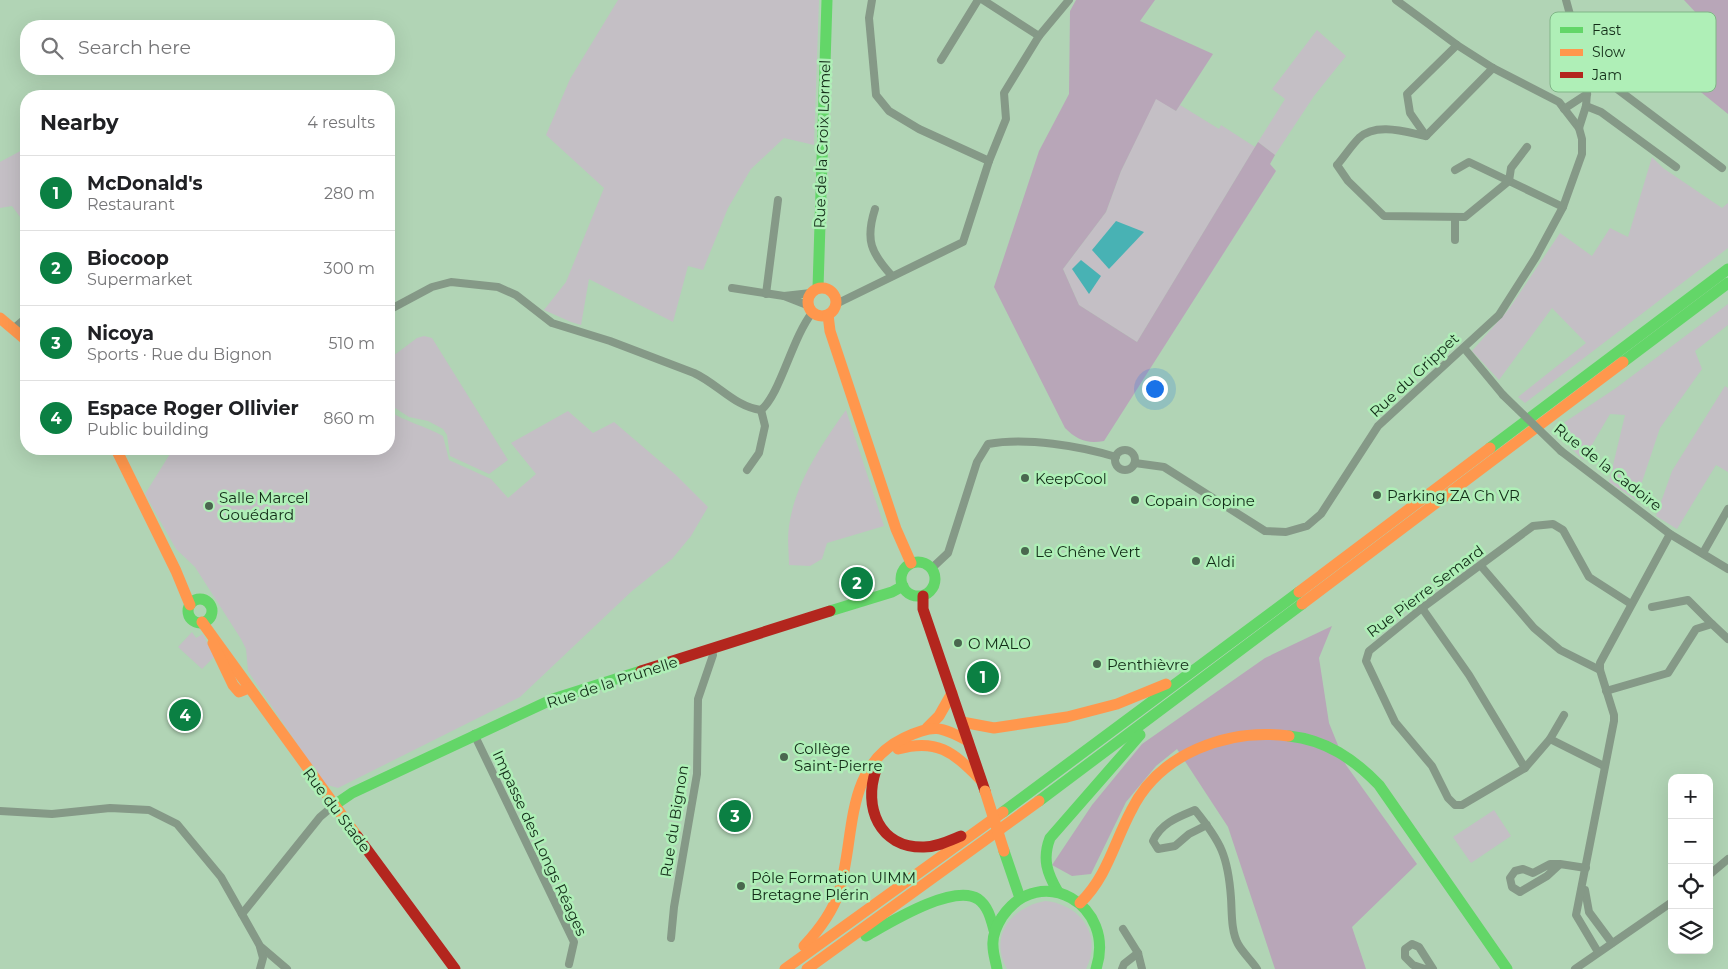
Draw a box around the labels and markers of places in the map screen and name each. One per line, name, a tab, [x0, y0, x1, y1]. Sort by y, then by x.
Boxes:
place label: KeepCool	[1035, 469, 1107, 488]
marker: KeepCool	[1019, 472, 1031, 484]
place label: Parking ZA Ch VR	[1387, 486, 1520, 505]
place label: Salle Marcel Gouédard	[219, 488, 309, 524]
marker: Parking ZA Ch VR	[1371, 489, 1383, 501]
place label: Copain Copine	[1145, 491, 1255, 510]
marker: Copain Copine	[1129, 494, 1141, 506]
marker: Salle Marcel Gouédard	[203, 500, 215, 512]
place label: Le Chêne Vert	[1035, 542, 1141, 561]
marker: Le Chêne Vert	[1019, 545, 1031, 557]
place label: Aldi	[1206, 552, 1235, 571]
marker: Aldi	[1190, 555, 1202, 567]
pin: 2	[841, 564, 873, 602]
place label: O MALO	[968, 634, 1031, 653]
marker: O MALO	[952, 637, 964, 649]
place label: Penthièvre	[1107, 655, 1189, 674]
pin: 1	[967, 658, 999, 696]
marker: Penthièvre	[1091, 658, 1103, 670]
pin: 4	[169, 696, 201, 734]
place label: Collège Saint-Pierre	[794, 739, 883, 775]
marker: Collège Saint-Pierre	[778, 751, 790, 763]
pin: 3	[719, 797, 751, 835]
place label: Pôle Formation UIMM Bretagne Plérin	[751, 868, 916, 904]
marker: Pôle Formation UIMM Bretagne Plérin	[735, 880, 747, 892]

